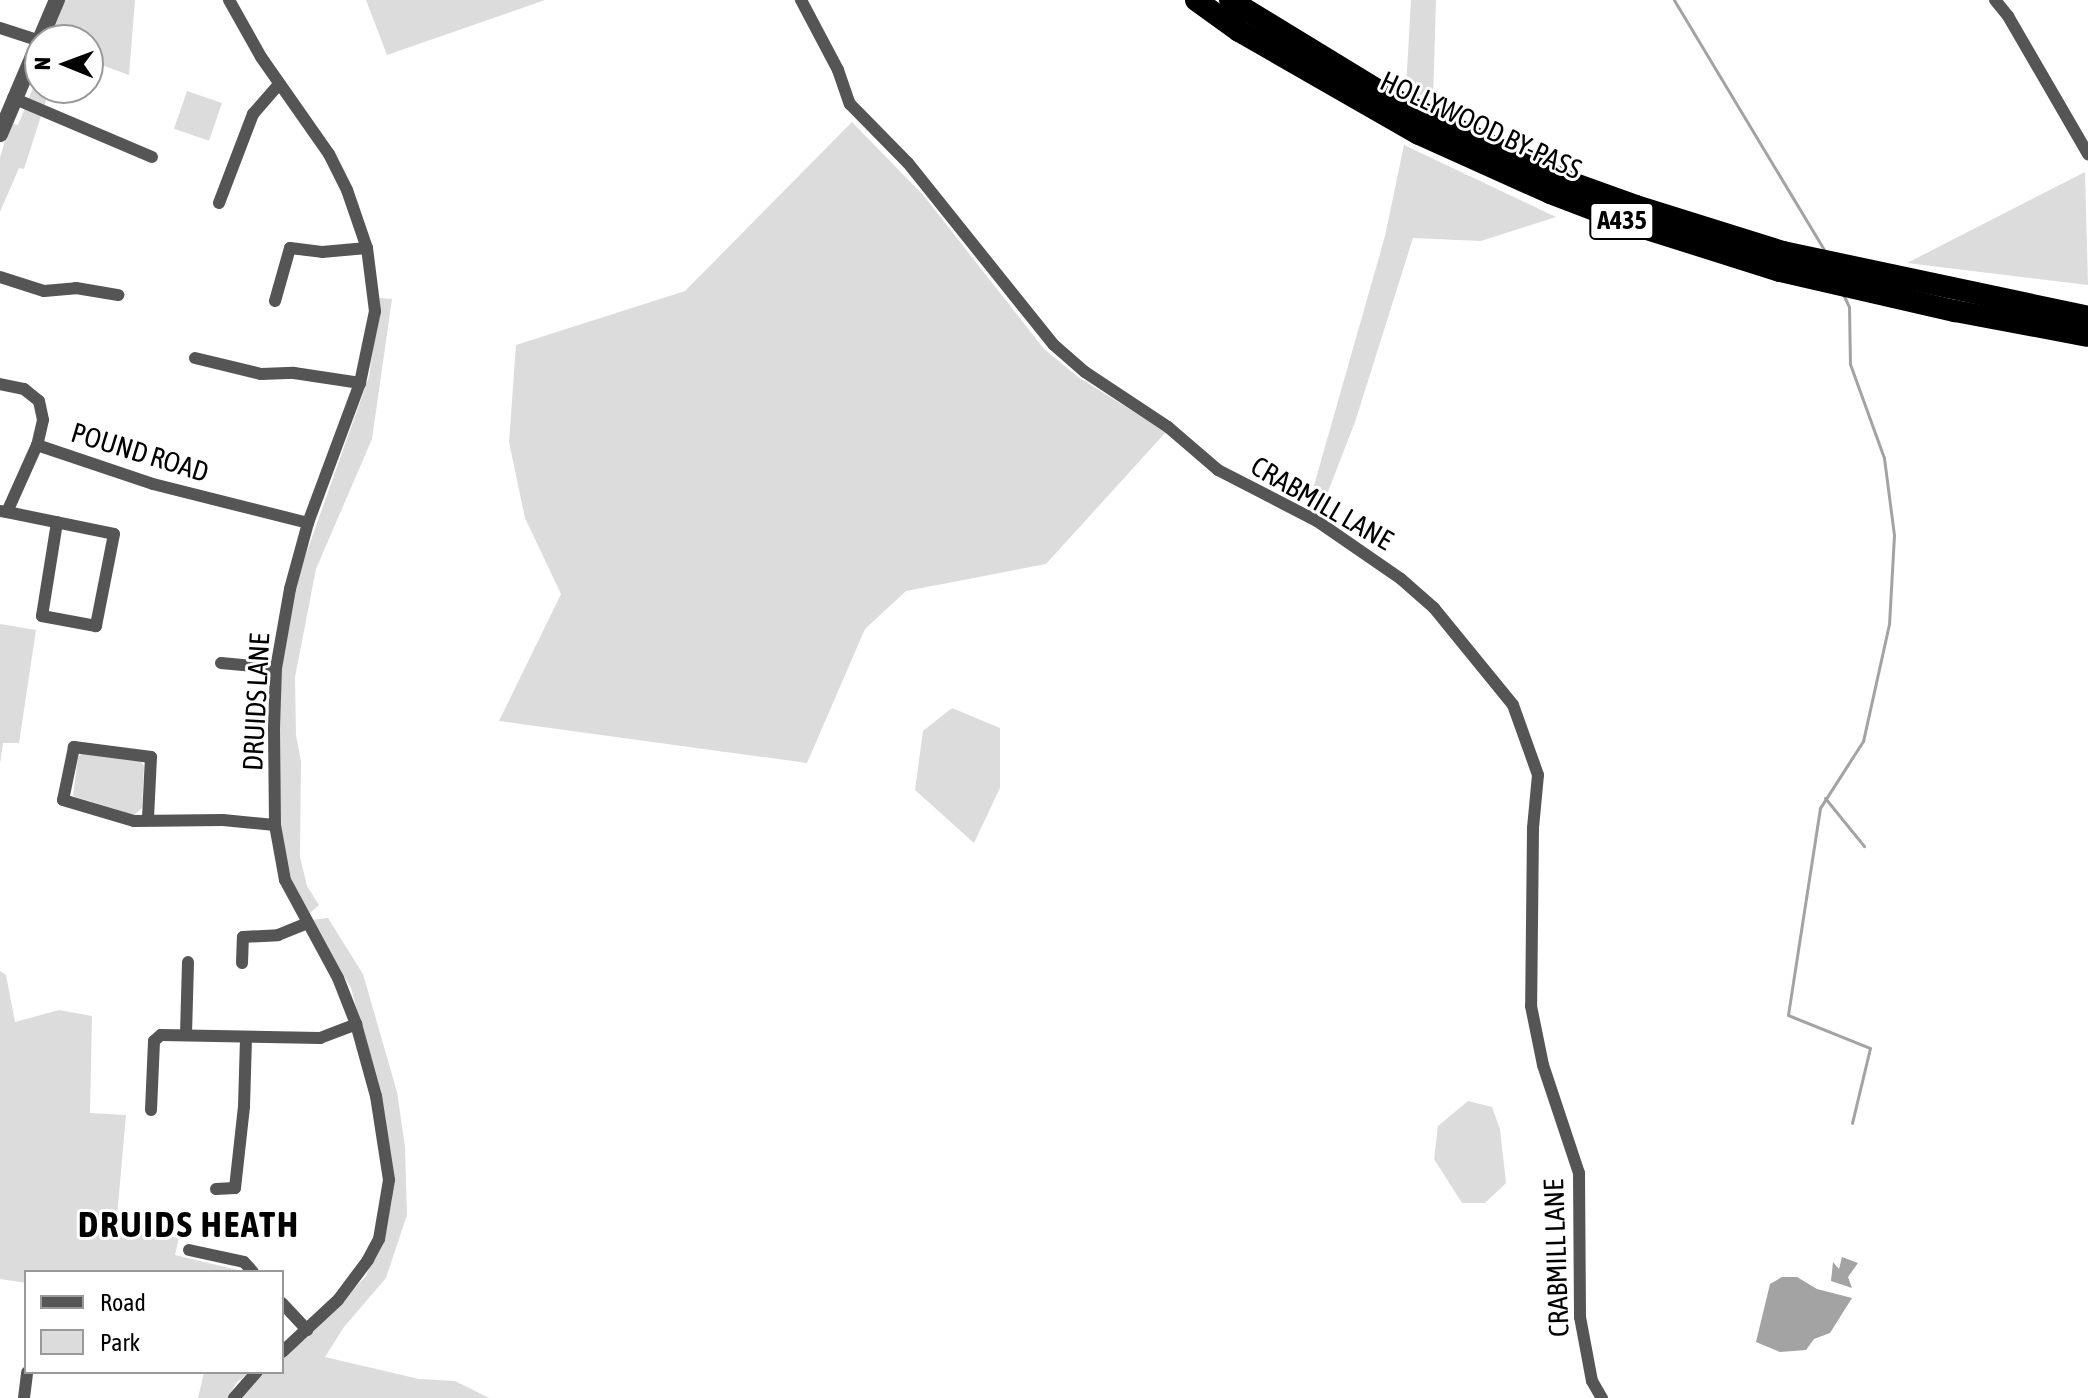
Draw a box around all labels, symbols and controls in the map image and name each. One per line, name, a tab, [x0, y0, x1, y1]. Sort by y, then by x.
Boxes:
north arrow	[24, 24, 104, 104]
text: N	[29, 57, 55, 70]
street label: HOLLYWOOD BY-PASS	[1375, 64, 1587, 186]
road number: A435	[1588, 199, 1656, 243]
street label: POUND ROAD	[67, 415, 213, 489]
street label: CRABMILL LANE	[1245, 449, 1399, 557]
street label: DRUIDS LANE	[236, 632, 276, 772]
street label: CRABMILL LANE	[1536, 1178, 1576, 1338]
district label: DRUIDS HEATH	[78, 1203, 300, 1247]
legend	[24, 1270, 284, 1374]
text: Road	[100, 1289, 146, 1316]
text: Park	[100, 1329, 140, 1356]

